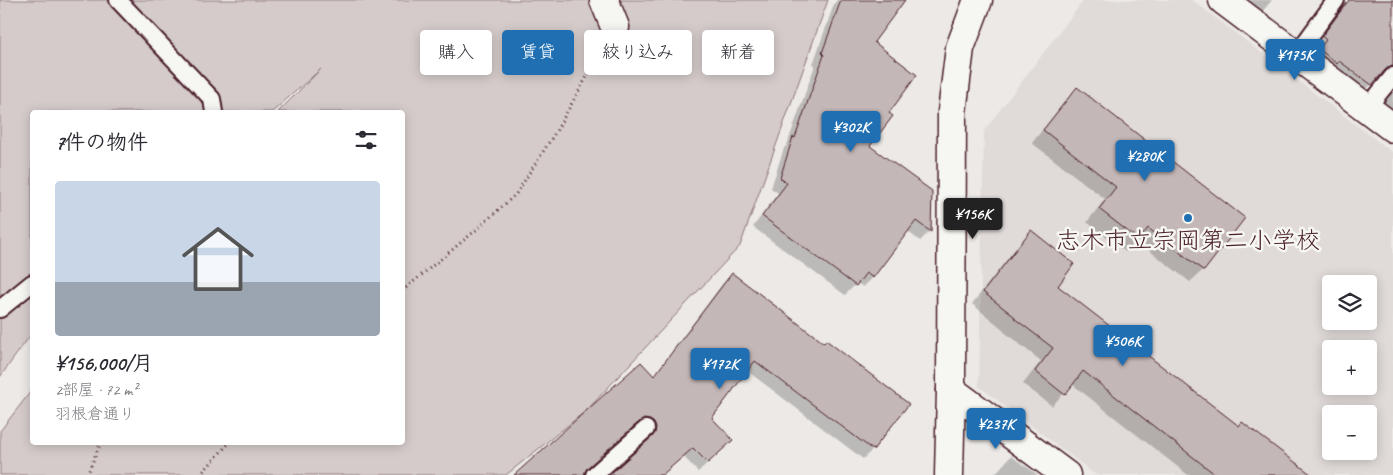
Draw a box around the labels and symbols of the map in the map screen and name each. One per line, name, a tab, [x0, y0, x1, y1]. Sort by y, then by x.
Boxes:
pin: ¥175K	[1260, 38, 1330, 81]
pin: ¥302K	[816, 110, 886, 153]
pin: ¥280K	[1110, 140, 1180, 182]
pin: ¥156K	[938, 198, 1008, 240]
marker: 志木市立宗岡第二小学校	[1182, 212, 1194, 224]
place label: 志木市立宗岡第二小学校	[1056, 225, 1320, 255]
pin: ¥506K	[1088, 324, 1158, 367]
pin: ¥172K	[685, 348, 755, 390]
pin: ¥237K	[961, 408, 1031, 450]

